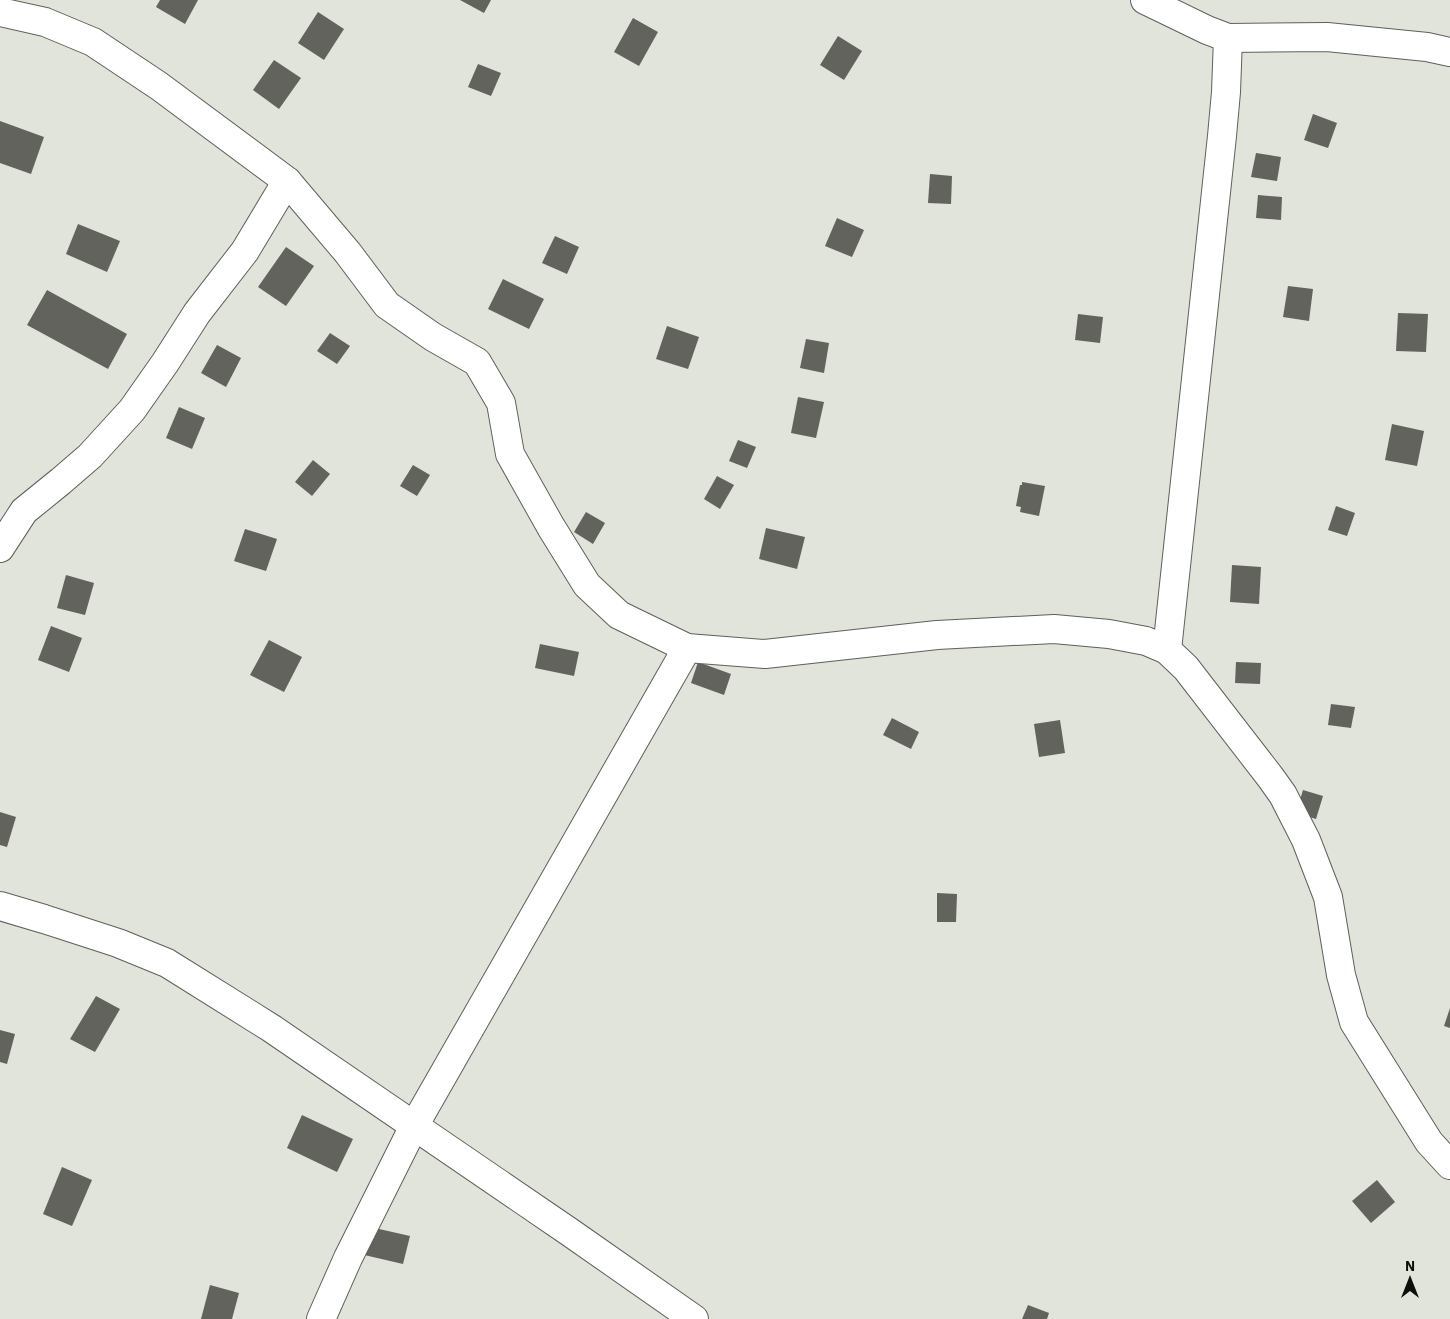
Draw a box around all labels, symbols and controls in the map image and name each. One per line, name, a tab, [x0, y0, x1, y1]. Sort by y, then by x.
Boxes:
north arrow	[1385, 1254, 1435, 1304]
text: N	[1405, 1257, 1415, 1275]

